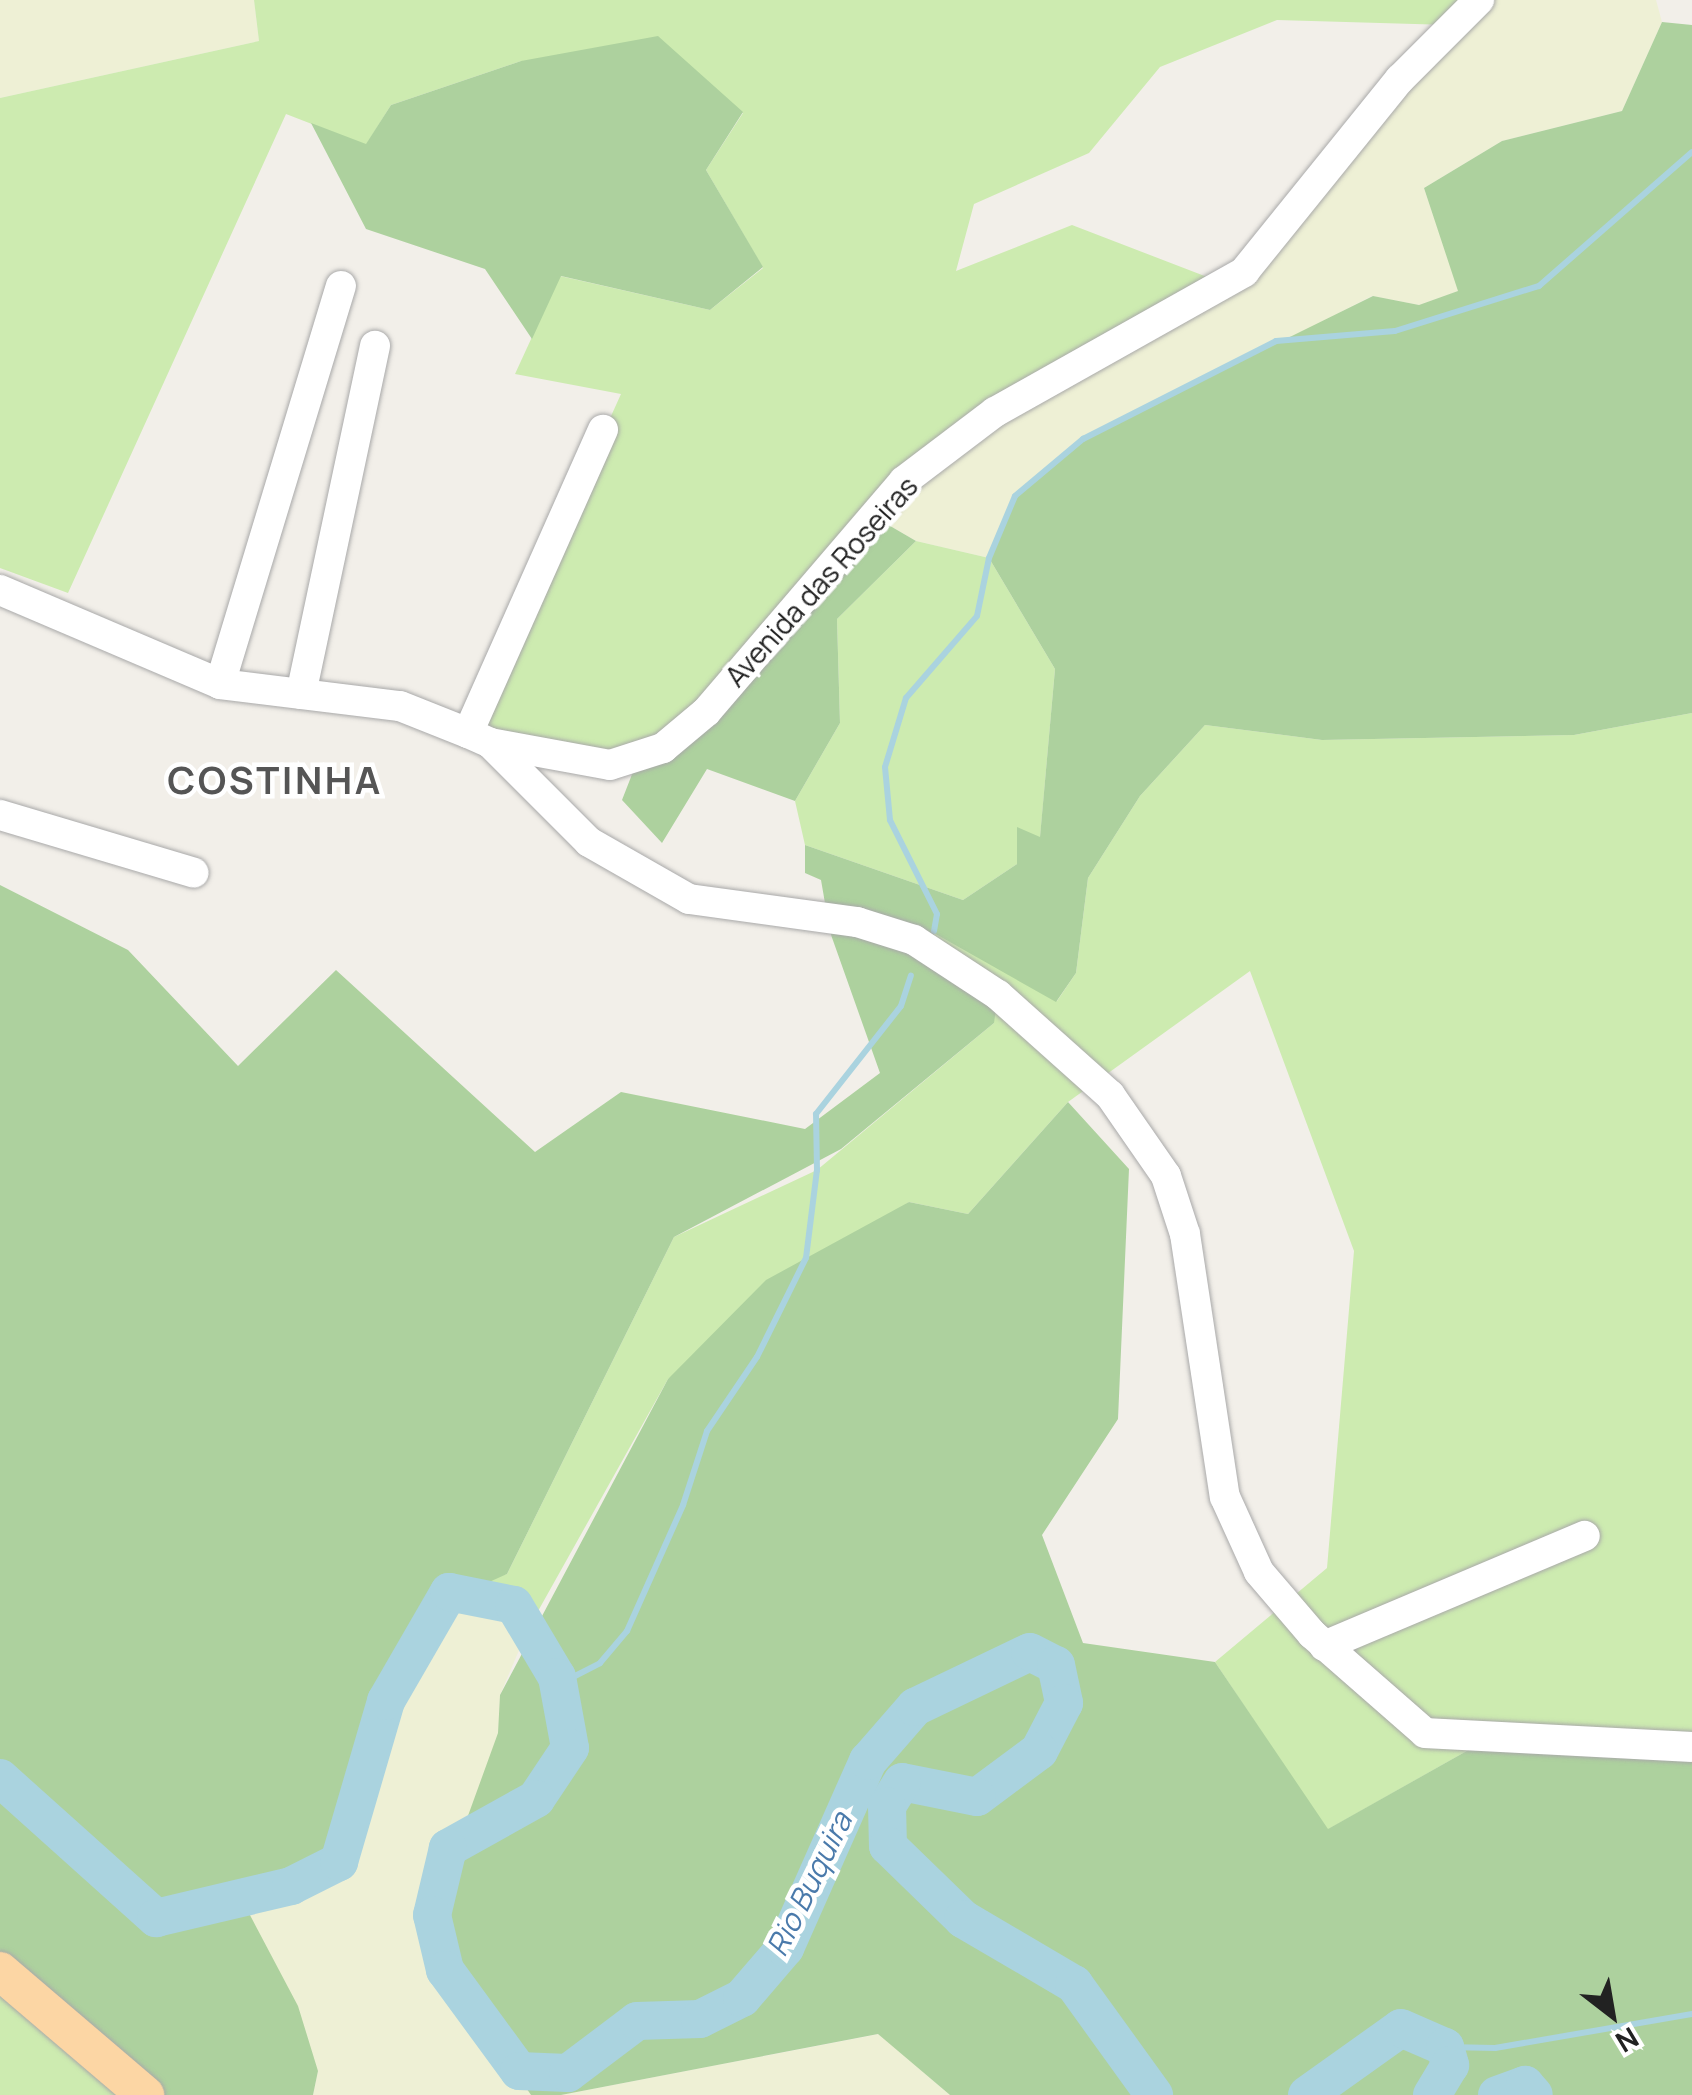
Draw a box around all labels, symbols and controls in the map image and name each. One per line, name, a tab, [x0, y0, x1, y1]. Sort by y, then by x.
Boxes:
street label: Avenida das Roseiras	[718, 469, 924, 693]
district label: COSTINHA	[167, 757, 383, 803]
water label: Rio Buquira	[759, 1806, 859, 1962]
north arrow	[1562, 1965, 1662, 2065]
text: N	[1609, 2019, 1646, 2062]

